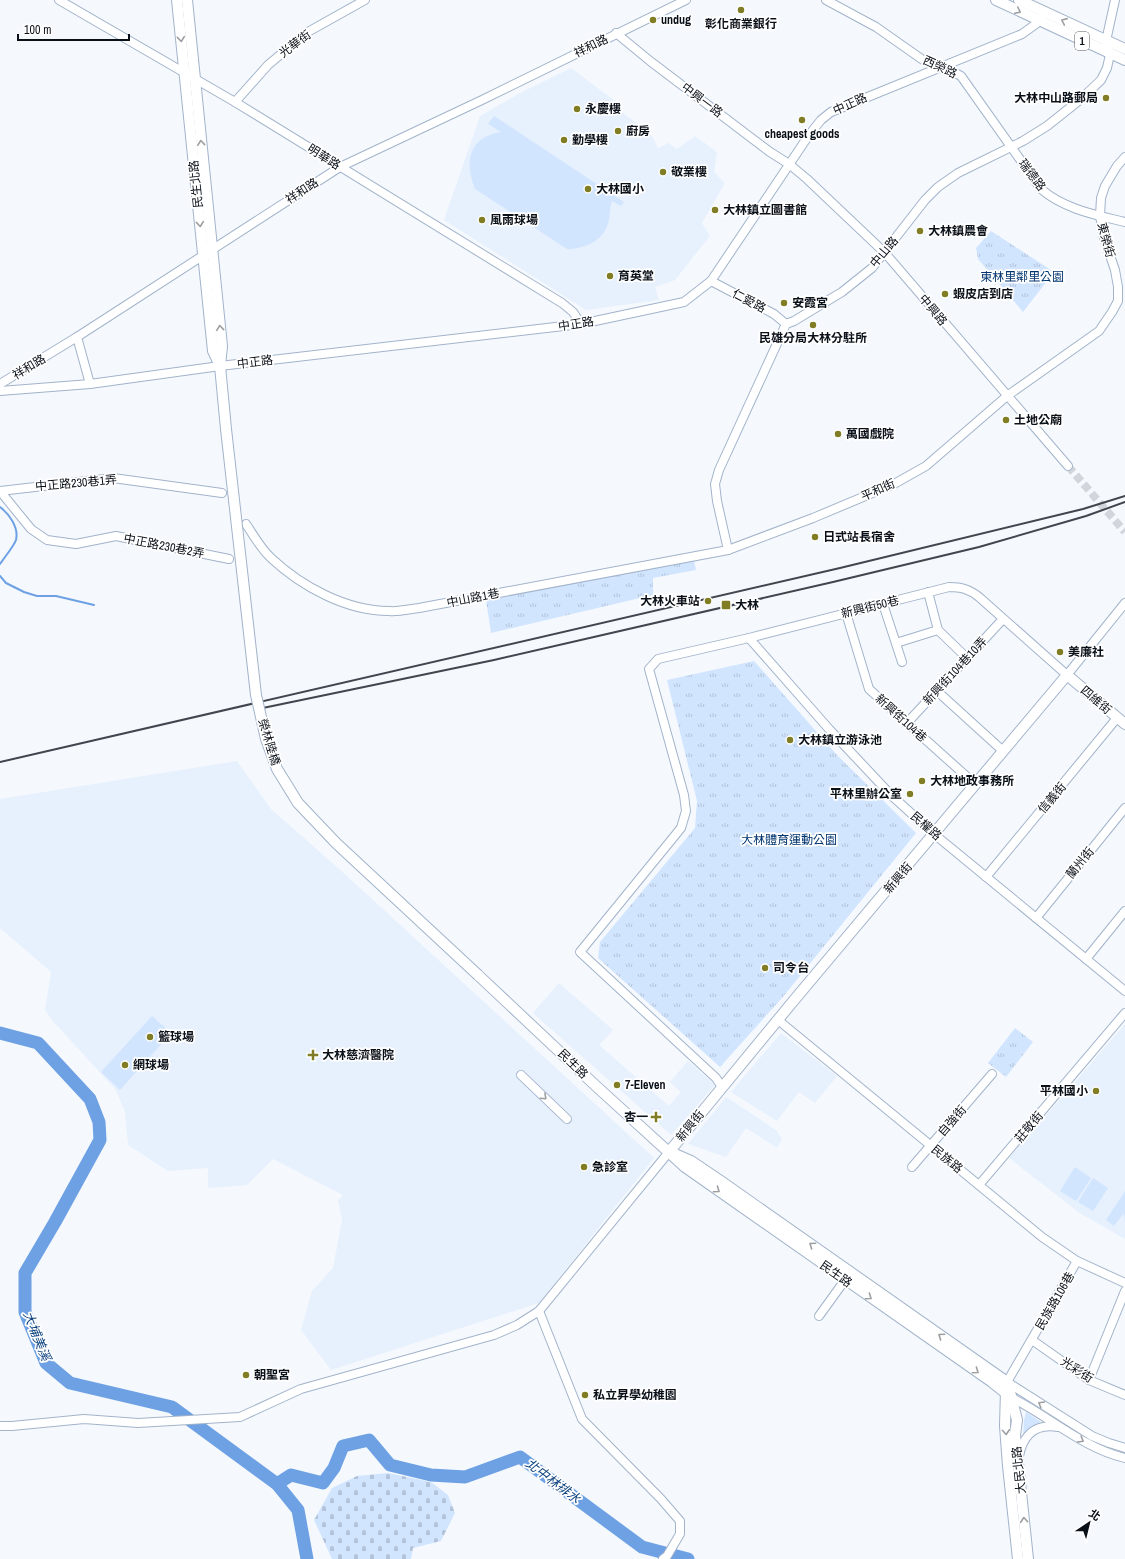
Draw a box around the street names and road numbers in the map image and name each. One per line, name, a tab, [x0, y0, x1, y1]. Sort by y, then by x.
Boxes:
street label: 光華街	[276, 27, 314, 61]
street label: 祥和路	[571, 31, 611, 61]
road number: 1	[1075, 32, 1089, 50]
street label: 西榮路	[920, 52, 960, 82]
street label: 中興一路	[678, 79, 726, 121]
street label: 中正路	[830, 89, 870, 119]
street label: 明華路	[304, 141, 344, 173]
street label: 瑞德路	[1015, 156, 1049, 194]
street label: 民生北路	[186, 159, 206, 209]
street label: 祥和路	[283, 174, 321, 208]
street label: 東榮街	[1094, 221, 1118, 259]
street label: 中山路	[866, 233, 902, 271]
street label: 仁愛路	[729, 285, 769, 317]
street label: 中興路	[915, 291, 951, 329]
street label: 中正路	[557, 313, 595, 335]
street label: 祥和路	[9, 351, 49, 383]
street label: 中正路	[236, 352, 274, 372]
street label: 中正路230巷1弄	[35, 471, 117, 495]
street label: 平和街	[858, 475, 898, 505]
street label: 中正路230巷2弄	[122, 530, 206, 562]
street label: 中山路1巷	[445, 585, 501, 611]
street label: 新興街50巷	[839, 592, 901, 622]
street label: 新興街104巷10弄	[919, 634, 991, 708]
street label: 四維街	[1077, 682, 1115, 718]
street label: 新興街104巷	[872, 691, 930, 745]
street label: 榮林陸橋	[254, 717, 284, 767]
street label: 信義街	[1034, 779, 1070, 817]
street label: 民權路	[907, 808, 945, 844]
street label: 蘭州街	[1062, 844, 1098, 882]
street label: 新興街	[880, 859, 916, 897]
street label: 民生路	[554, 1046, 592, 1082]
street label: 自強街	[934, 1102, 970, 1140]
street label: 新興街	[672, 1107, 708, 1145]
street label: 莊敬街	[1011, 1108, 1047, 1146]
street label: 民族路	[928, 1141, 966, 1177]
street label: 民生路	[817, 1257, 855, 1291]
street label: 民族路106巷	[1032, 1269, 1078, 1333]
street label: 光彩街	[1058, 1353, 1096, 1387]
street label: 大民北路	[1009, 1445, 1029, 1495]

